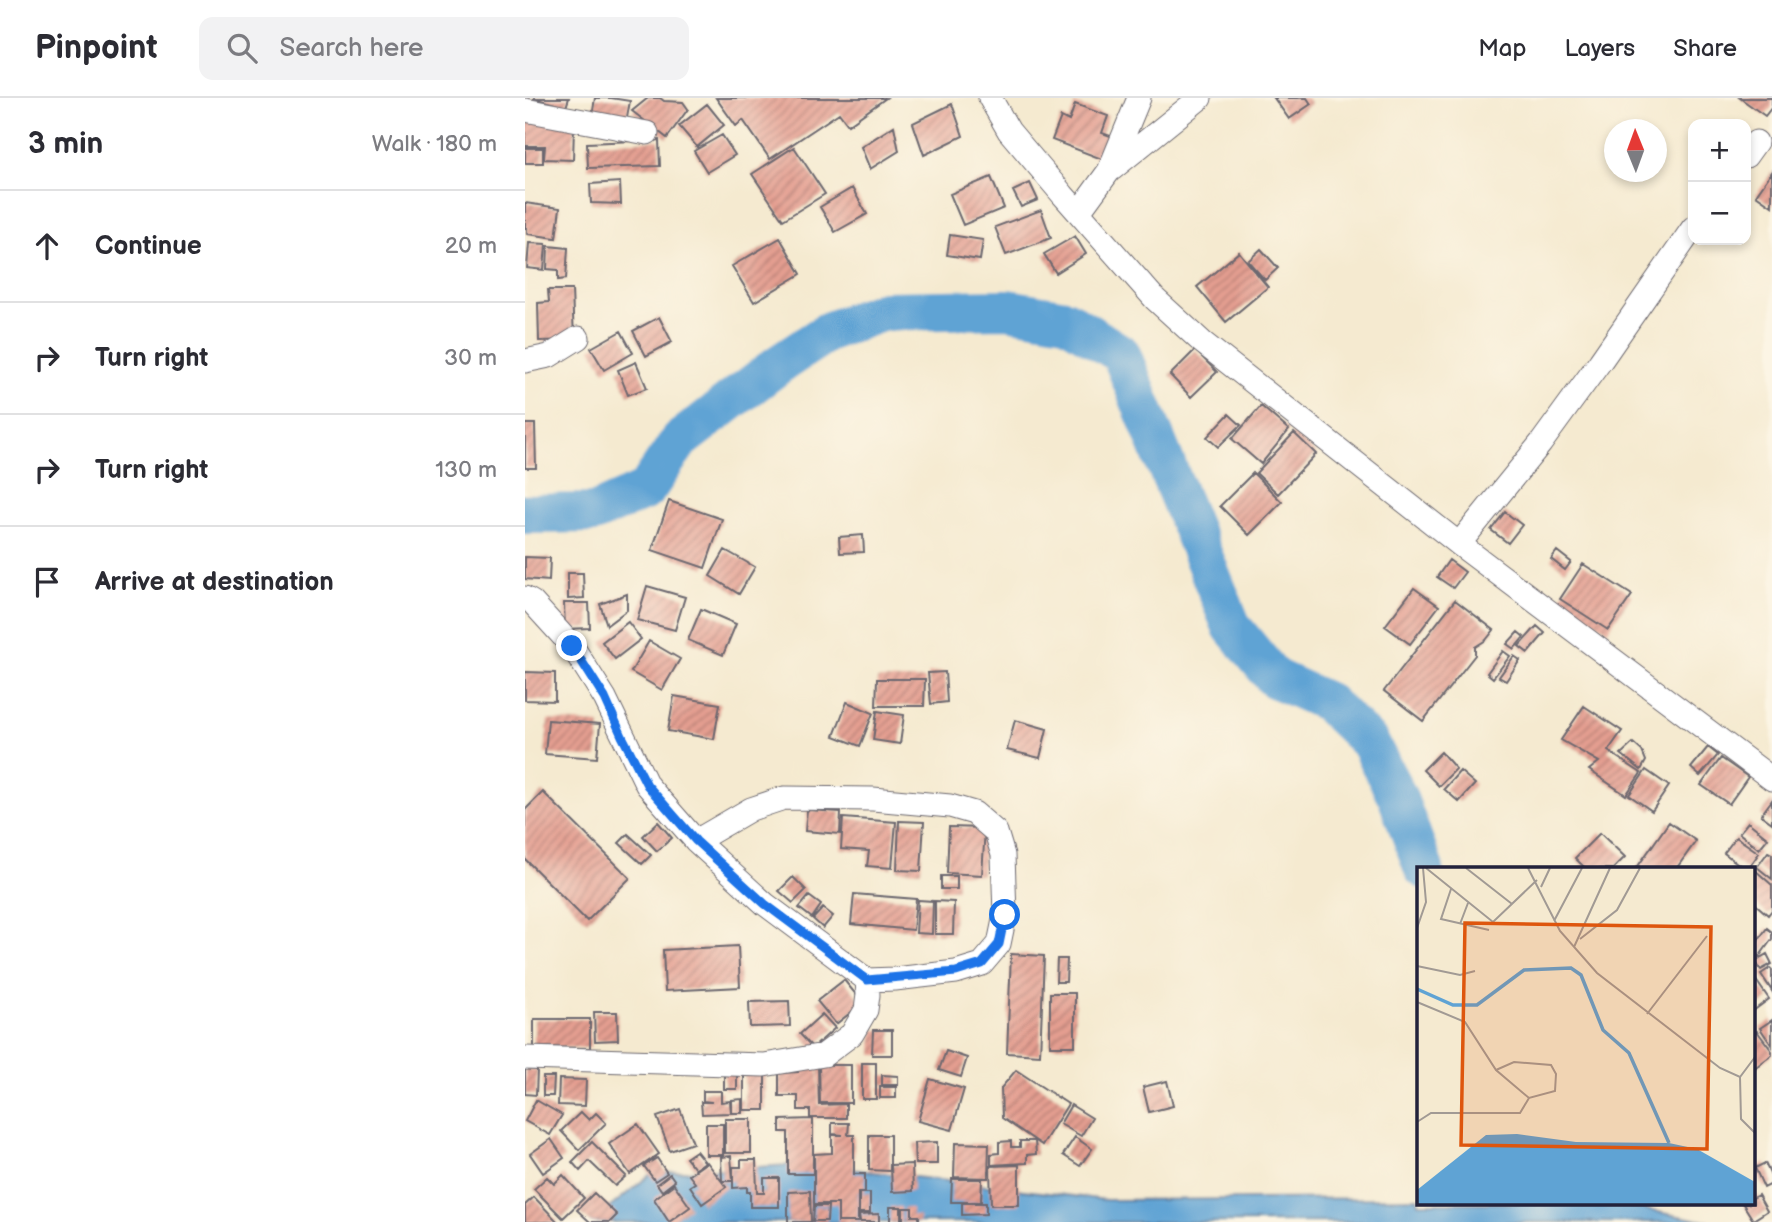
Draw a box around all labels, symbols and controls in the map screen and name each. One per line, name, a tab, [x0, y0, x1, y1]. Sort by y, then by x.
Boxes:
search box	[199, 17, 689, 80]
text: Pinpoint	[35, 28, 157, 68]
icon: search	[223, 29, 261, 67]
text: Search here	[279, 33, 423, 64]
text: Map	[1478, 34, 1526, 63]
text: Layers	[1564, 34, 1635, 63]
text: Share	[1673, 34, 1737, 63]
north arrow	[1604, 119, 1667, 182]
map controls	[1688, 119, 1751, 245]
button: +	[1688, 119, 1751, 182]
text: 3 min	[28, 126, 103, 162]
text: Walk · 180 m	[372, 130, 497, 158]
button: −	[1688, 182, 1751, 245]
icon: ahead	[28, 227, 66, 265]
text: Continue	[95, 231, 202, 262]
text: 20 m	[445, 232, 497, 260]
icon: right	[28, 339, 66, 377]
text: Turn right	[95, 343, 208, 374]
text: 30 m	[444, 344, 497, 372]
icon: right	[28, 451, 66, 489]
text: Turn right	[95, 455, 208, 486]
text: 130 m	[435, 456, 497, 484]
icon: arrive	[28, 563, 66, 601]
text: Arrive at destination	[95, 567, 334, 598]
route end	[556, 630, 587, 661]
inset map	[1417, 867, 1755, 1204]
route start	[989, 899, 1020, 930]

